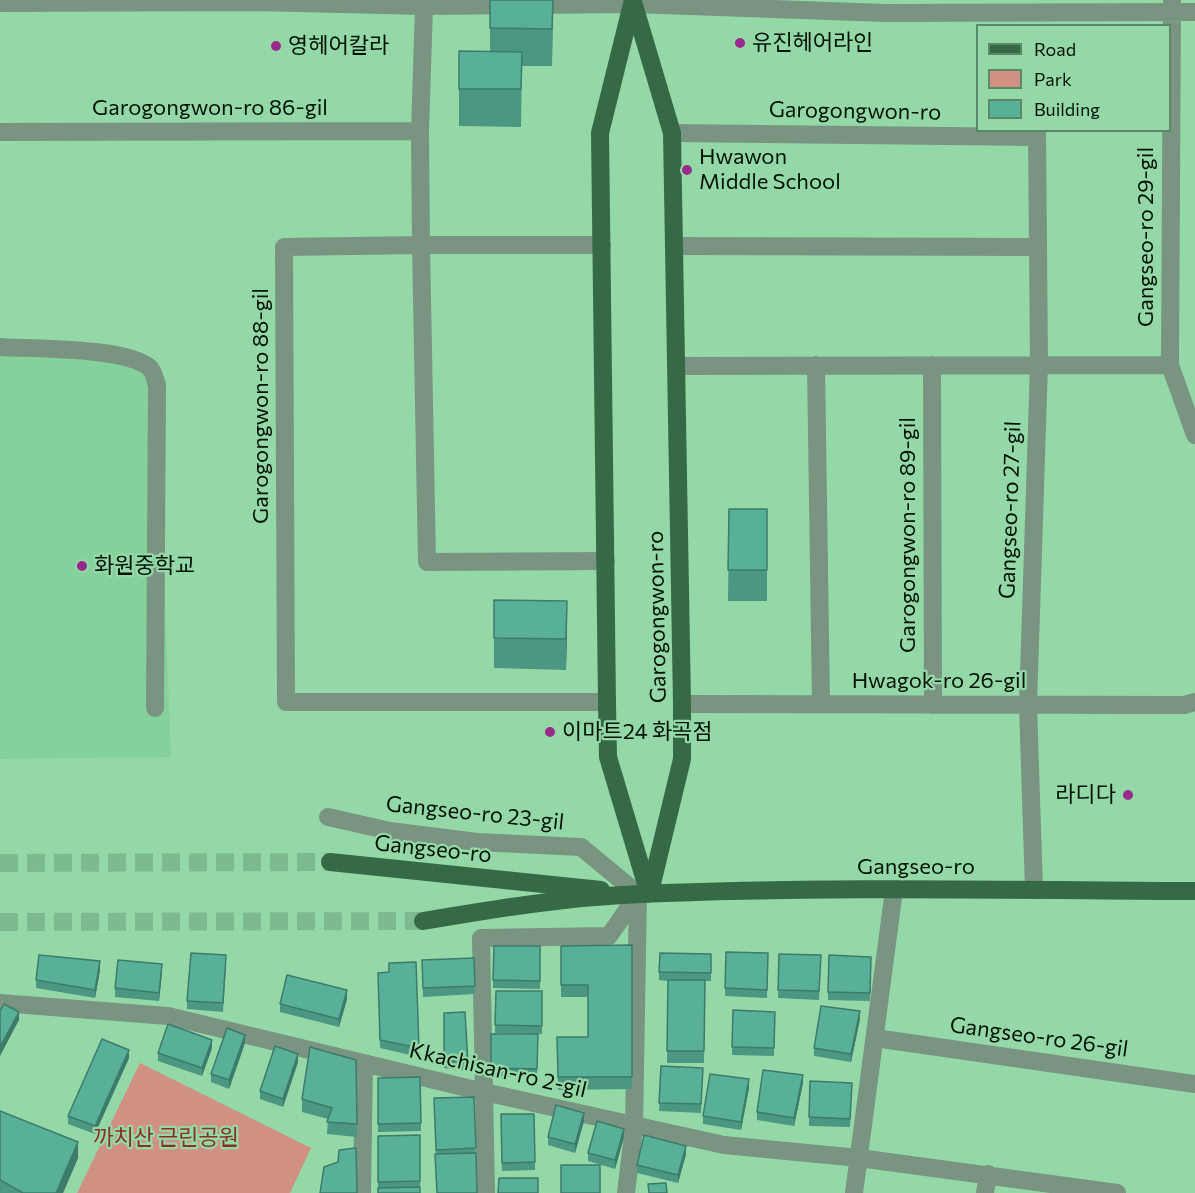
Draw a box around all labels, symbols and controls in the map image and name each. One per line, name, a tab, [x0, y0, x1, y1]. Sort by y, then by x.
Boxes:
legend	[976, 24, 1171, 132]
place label: 유진헤어라인	[752, 30, 873, 56]
place label: 영헤어칼라	[288, 33, 389, 59]
marker: 유진헤어라인	[733, 36, 747, 50]
text: Road	[1034, 38, 1076, 60]
marker: 영헤어칼라	[269, 39, 283, 53]
text: Park	[1034, 68, 1072, 90]
street label: Garogongwon-ro 86-gil	[92, 95, 328, 121]
street label: Garogongwon-ro	[769, 96, 941, 126]
text: Building	[1034, 98, 1100, 120]
place label: Hwawon Middle School	[699, 144, 841, 196]
street label: Gangseo-ro 29-gil	[1133, 147, 1159, 327]
marker: Hwawon Middle School	[680, 163, 694, 177]
street label: Garogongwon-ro 88-gil	[248, 288, 274, 524]
street label: Garogongwon-ro 89-gil	[895, 417, 921, 653]
street label: Gangseo-ro 27-gil	[994, 420, 1026, 600]
street label: Garogongwon-ro	[642, 531, 672, 703]
place label: 화원중학교	[94, 553, 195, 579]
marker: 화원중학교	[75, 559, 89, 573]
street label: Hwagok-ro 26-gil	[852, 668, 1026, 694]
place label: 이마트24 화곡점	[562, 719, 713, 745]
marker: 이마트24 화곡점	[543, 725, 557, 739]
place label: 라디다	[1055, 782, 1116, 808]
marker: 라디다	[1121, 788, 1135, 802]
street label: Gangseo-ro 23-gil	[385, 791, 565, 835]
street label: Gangseo-ro	[373, 830, 493, 868]
street label: Gangseo-ro	[857, 854, 975, 880]
street label: Gangseo-ro 26-gil	[948, 1011, 1130, 1063]
street label: Kkachisan-ro 2-gil	[407, 1037, 589, 1103]
park label: 까치산 근린공원	[93, 1125, 239, 1151]

